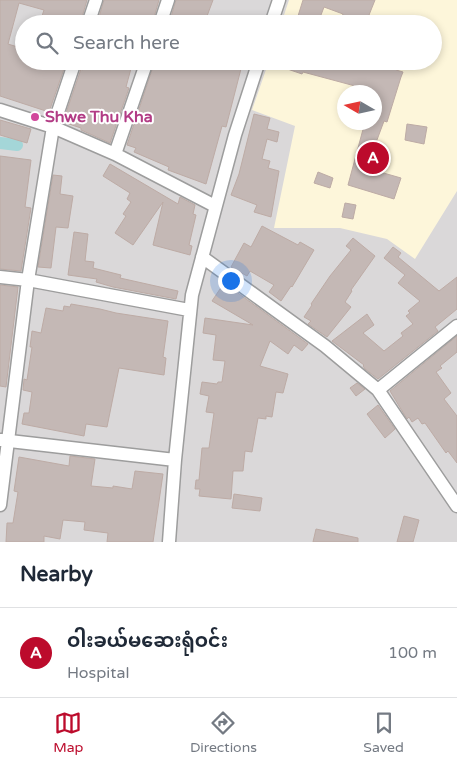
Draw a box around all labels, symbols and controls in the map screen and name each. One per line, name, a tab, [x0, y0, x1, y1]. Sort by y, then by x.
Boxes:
search box	[15, 15, 442, 70]
icon: search	[33, 29, 61, 57]
text: Search here	[73, 32, 180, 54]
north arrow	[337, 85, 382, 130]
place label: Shwe Thu Kha	[45, 107, 153, 127]
marker: Shwe Thu Kha	[29, 111, 41, 123]
pin: A	[357, 139, 389, 177]
your location	[218, 268, 244, 294]
text: Nearby	[20, 562, 93, 587]
text: ဝါးခယ်မဆေးရုံဝင်း	[67, 630, 228, 652]
text: A	[30, 643, 42, 663]
text: 100 m	[388, 643, 437, 663]
text: Hospital	[67, 663, 129, 683]
tab: Map	[53, 709, 83, 756]
tab: Directions	[190, 709, 257, 756]
tab: Saved	[363, 709, 404, 756]

